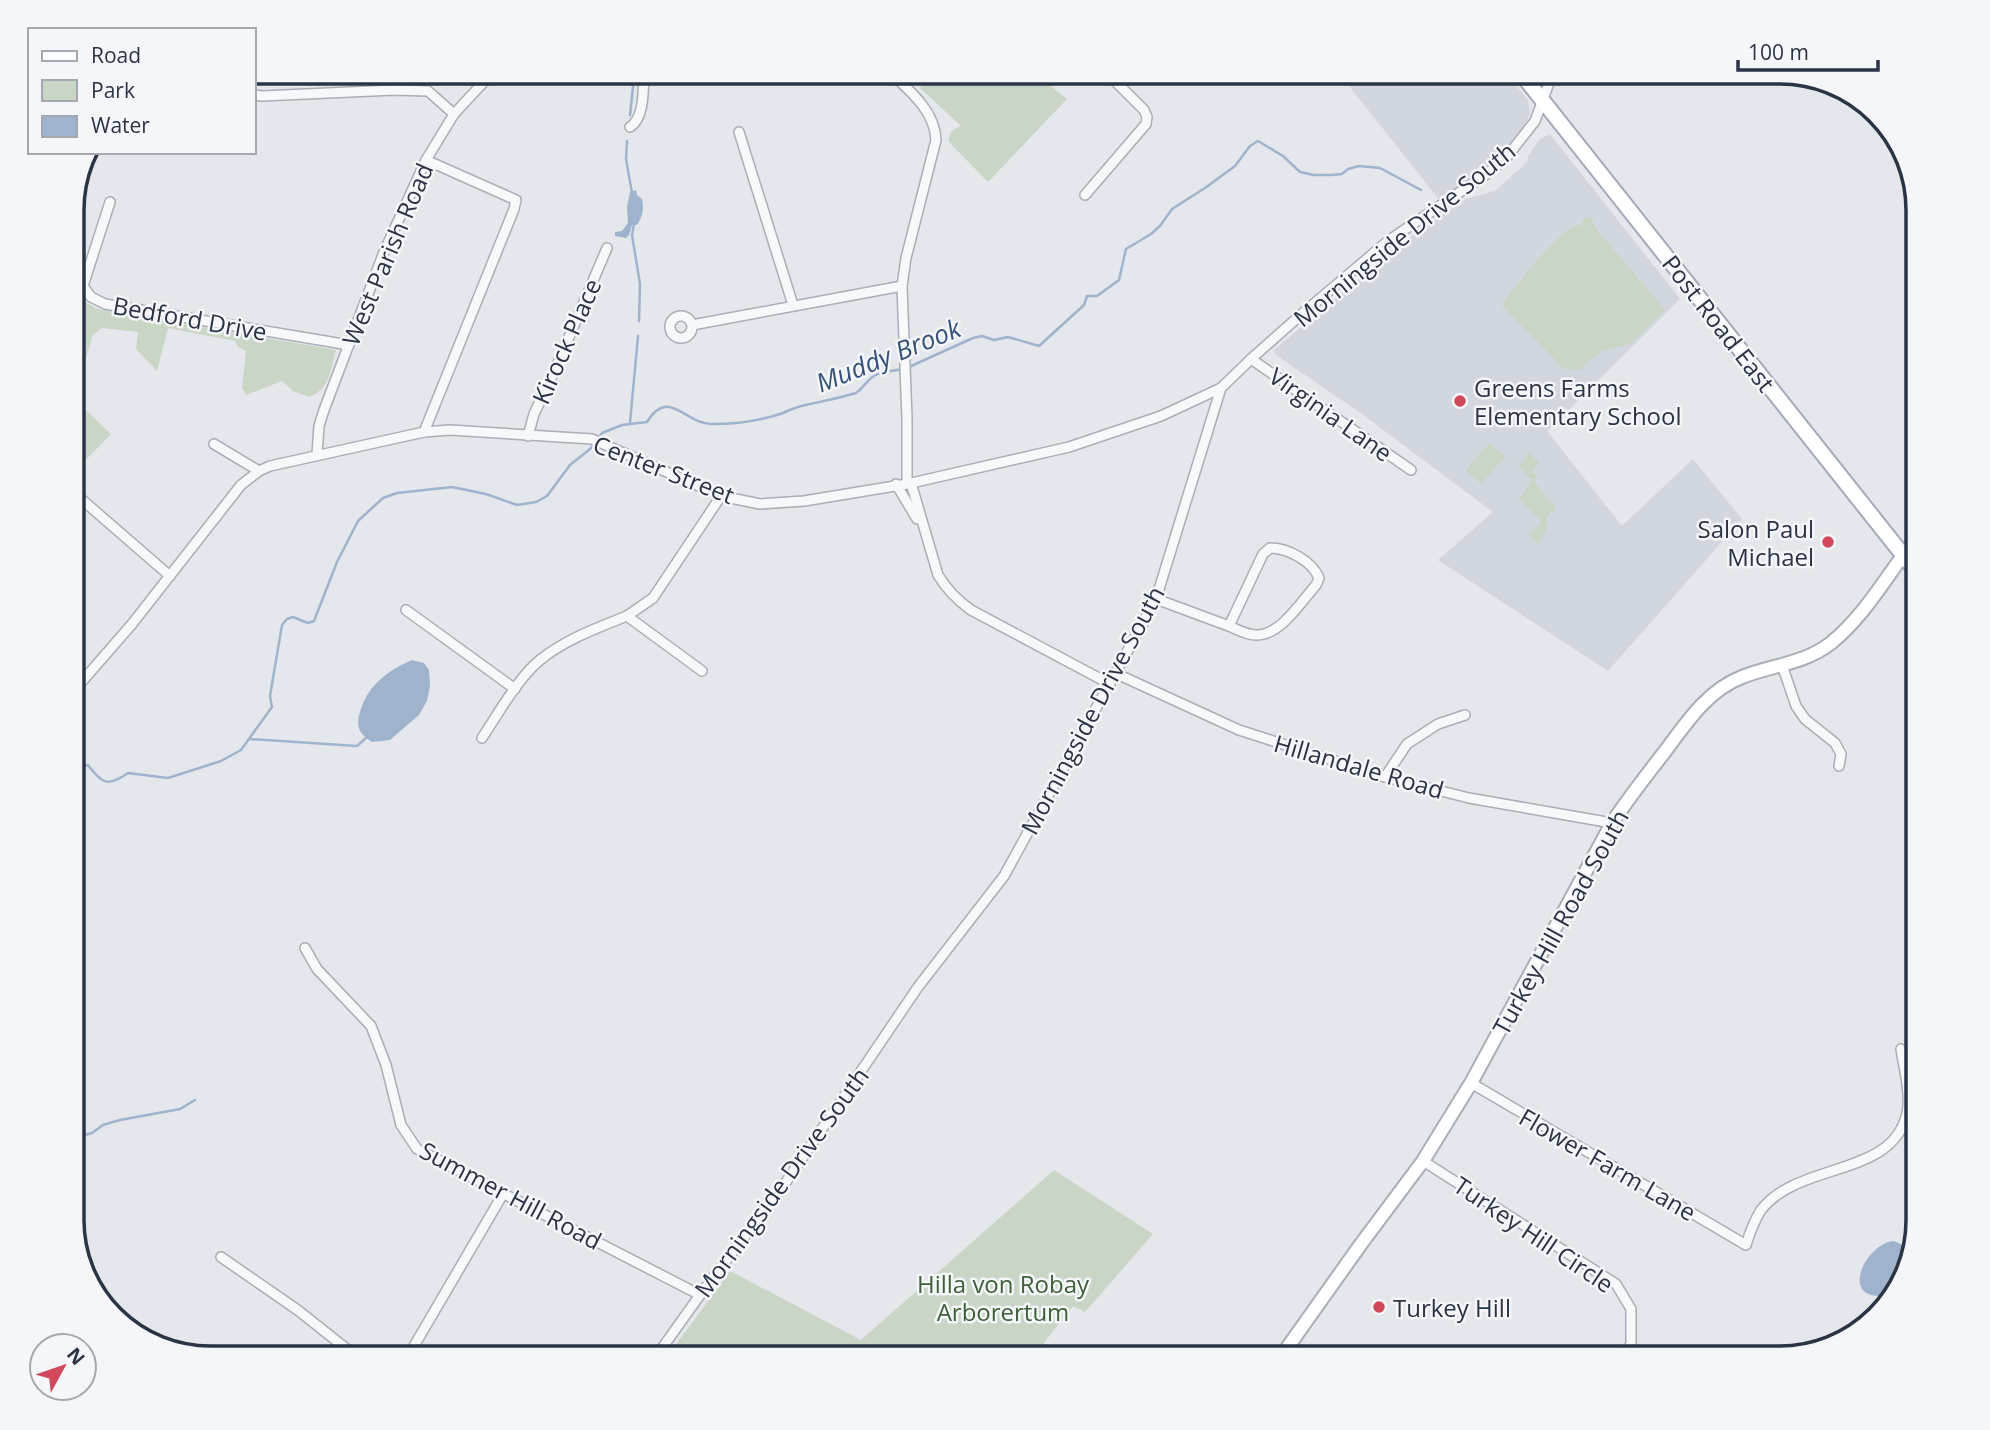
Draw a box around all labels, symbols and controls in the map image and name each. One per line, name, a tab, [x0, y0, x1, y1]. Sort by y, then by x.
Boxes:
legend	[28, 28, 256, 154]
scale bar	[1738, 28, 1878, 72]
text: 100 m	[1748, 38, 1809, 66]
text: Road	[91, 41, 141, 69]
text: Park	[91, 76, 135, 104]
text: Water	[91, 111, 150, 139]
street label: Morningside Drive South	[1286, 134, 1522, 334]
street label: West Parish Road	[334, 158, 440, 350]
street label: Post Road East	[1655, 248, 1783, 398]
street label: Kirock Place	[524, 273, 608, 409]
street label: Bedford Drive	[110, 288, 270, 348]
water label: Muddy Brook	[810, 309, 967, 400]
street label: Virginia Lane	[1263, 359, 1399, 469]
place label: Greens Farms Elementary School	[1474, 371, 1682, 432]
marker: Greens Farms Elementary School	[1452, 393, 1468, 409]
street label: Center Street	[589, 427, 739, 511]
place label: Salon Paul Michael	[1698, 512, 1814, 573]
marker: Salon Paul Michael	[1820, 534, 1836, 550]
street label: Morningside Drive South	[1012, 580, 1172, 840]
street label: Hillandale Road	[1270, 726, 1448, 806]
street label: Turkey Hill Road South	[1484, 803, 1636, 1041]
street label: Morningside Drive South	[686, 1060, 876, 1304]
street label: Flower Farm Lane	[1514, 1100, 1702, 1228]
street label: Summer Hill Road	[414, 1133, 608, 1257]
street label: Turkey Hill Circle	[1448, 1168, 1620, 1300]
park label: Hilla von Robay Arborertum	[917, 1267, 1090, 1328]
place label: Turkey Hill	[1393, 1291, 1511, 1324]
marker: Turkey Hill	[1371, 1299, 1387, 1315]
north arrow	[28, 1332, 98, 1402]
text: N	[61, 1342, 91, 1370]

